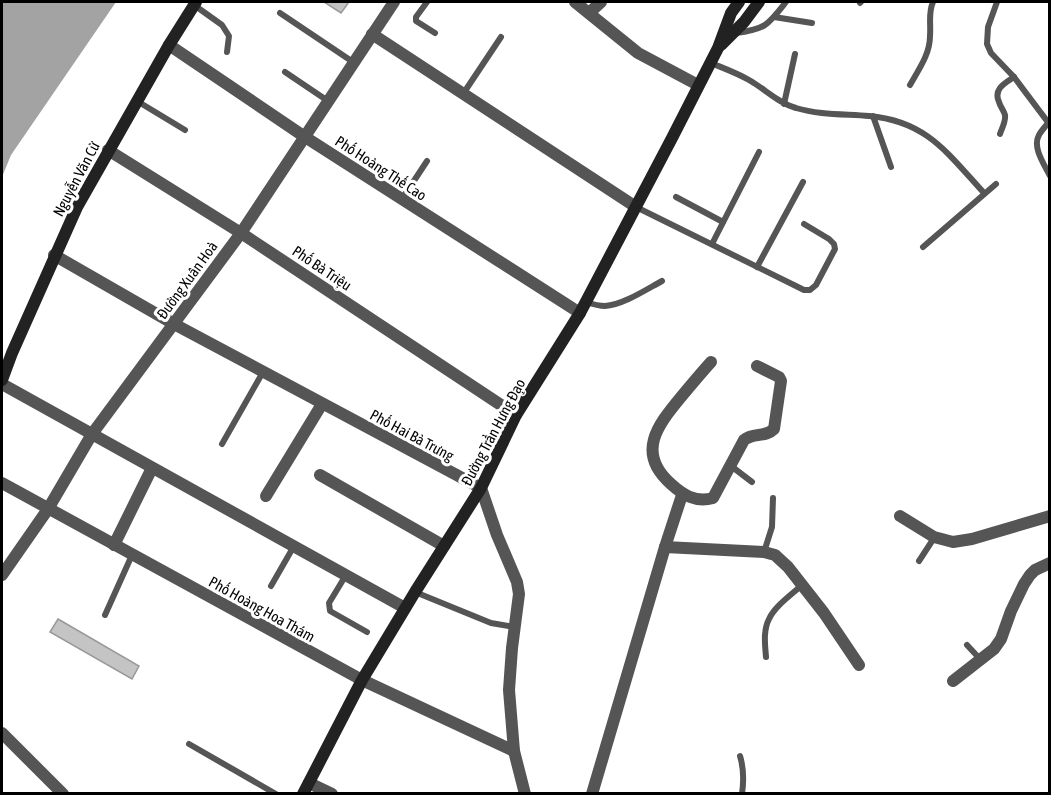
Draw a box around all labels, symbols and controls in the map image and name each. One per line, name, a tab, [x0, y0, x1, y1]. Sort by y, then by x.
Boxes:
street label: Phố Hoàng Thế Cao	[332, 132, 430, 204]
street label: Nguyễn Văn Cừ	[49, 138, 103, 219]
street label: Đường Xuân Hoà	[153, 238, 221, 322]
street label: Phố Bà Triệu	[289, 242, 355, 294]
street label: Đường Trần Hưng Đạo	[458, 376, 528, 488]
street label: Phố Hai Bà Trưng	[367, 406, 457, 464]
street label: Phố Hoàng Hoa Thám	[206, 573, 318, 645]

